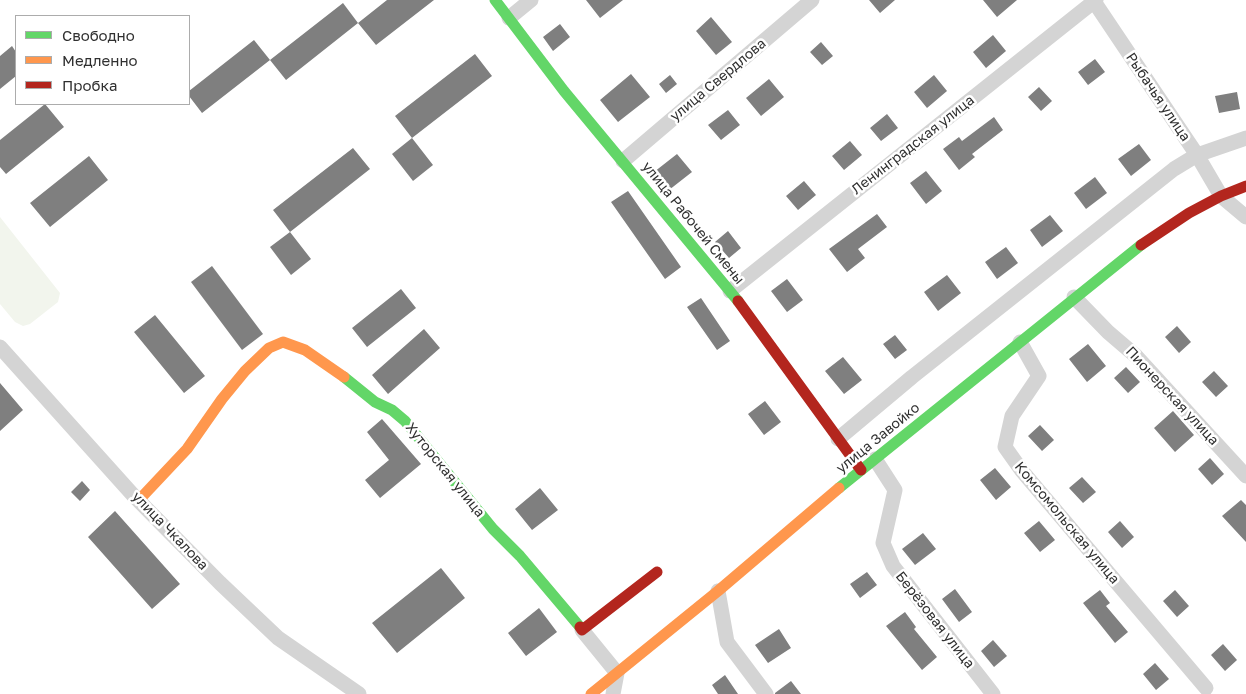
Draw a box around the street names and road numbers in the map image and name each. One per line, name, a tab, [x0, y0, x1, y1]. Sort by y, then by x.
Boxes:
street label: улица Свердлова	[667, 35, 769, 125]
street label: Рыбачья улица	[1122, 50, 1194, 144]
street label: Ленинградская улица	[848, 92, 978, 198]
street label: улица Рабочей Смены	[638, 158, 748, 288]
street label: Пионерская улица	[1122, 343, 1222, 449]
street label: улица Завойко	[833, 399, 923, 477]
street label: Хуторская улица	[402, 419, 488, 521]
street label: Комсомольская улица	[1011, 459, 1123, 587]
street label: улица Чкалова	[128, 488, 212, 574]
street label: Берёзовая улица	[892, 568, 978, 672]

